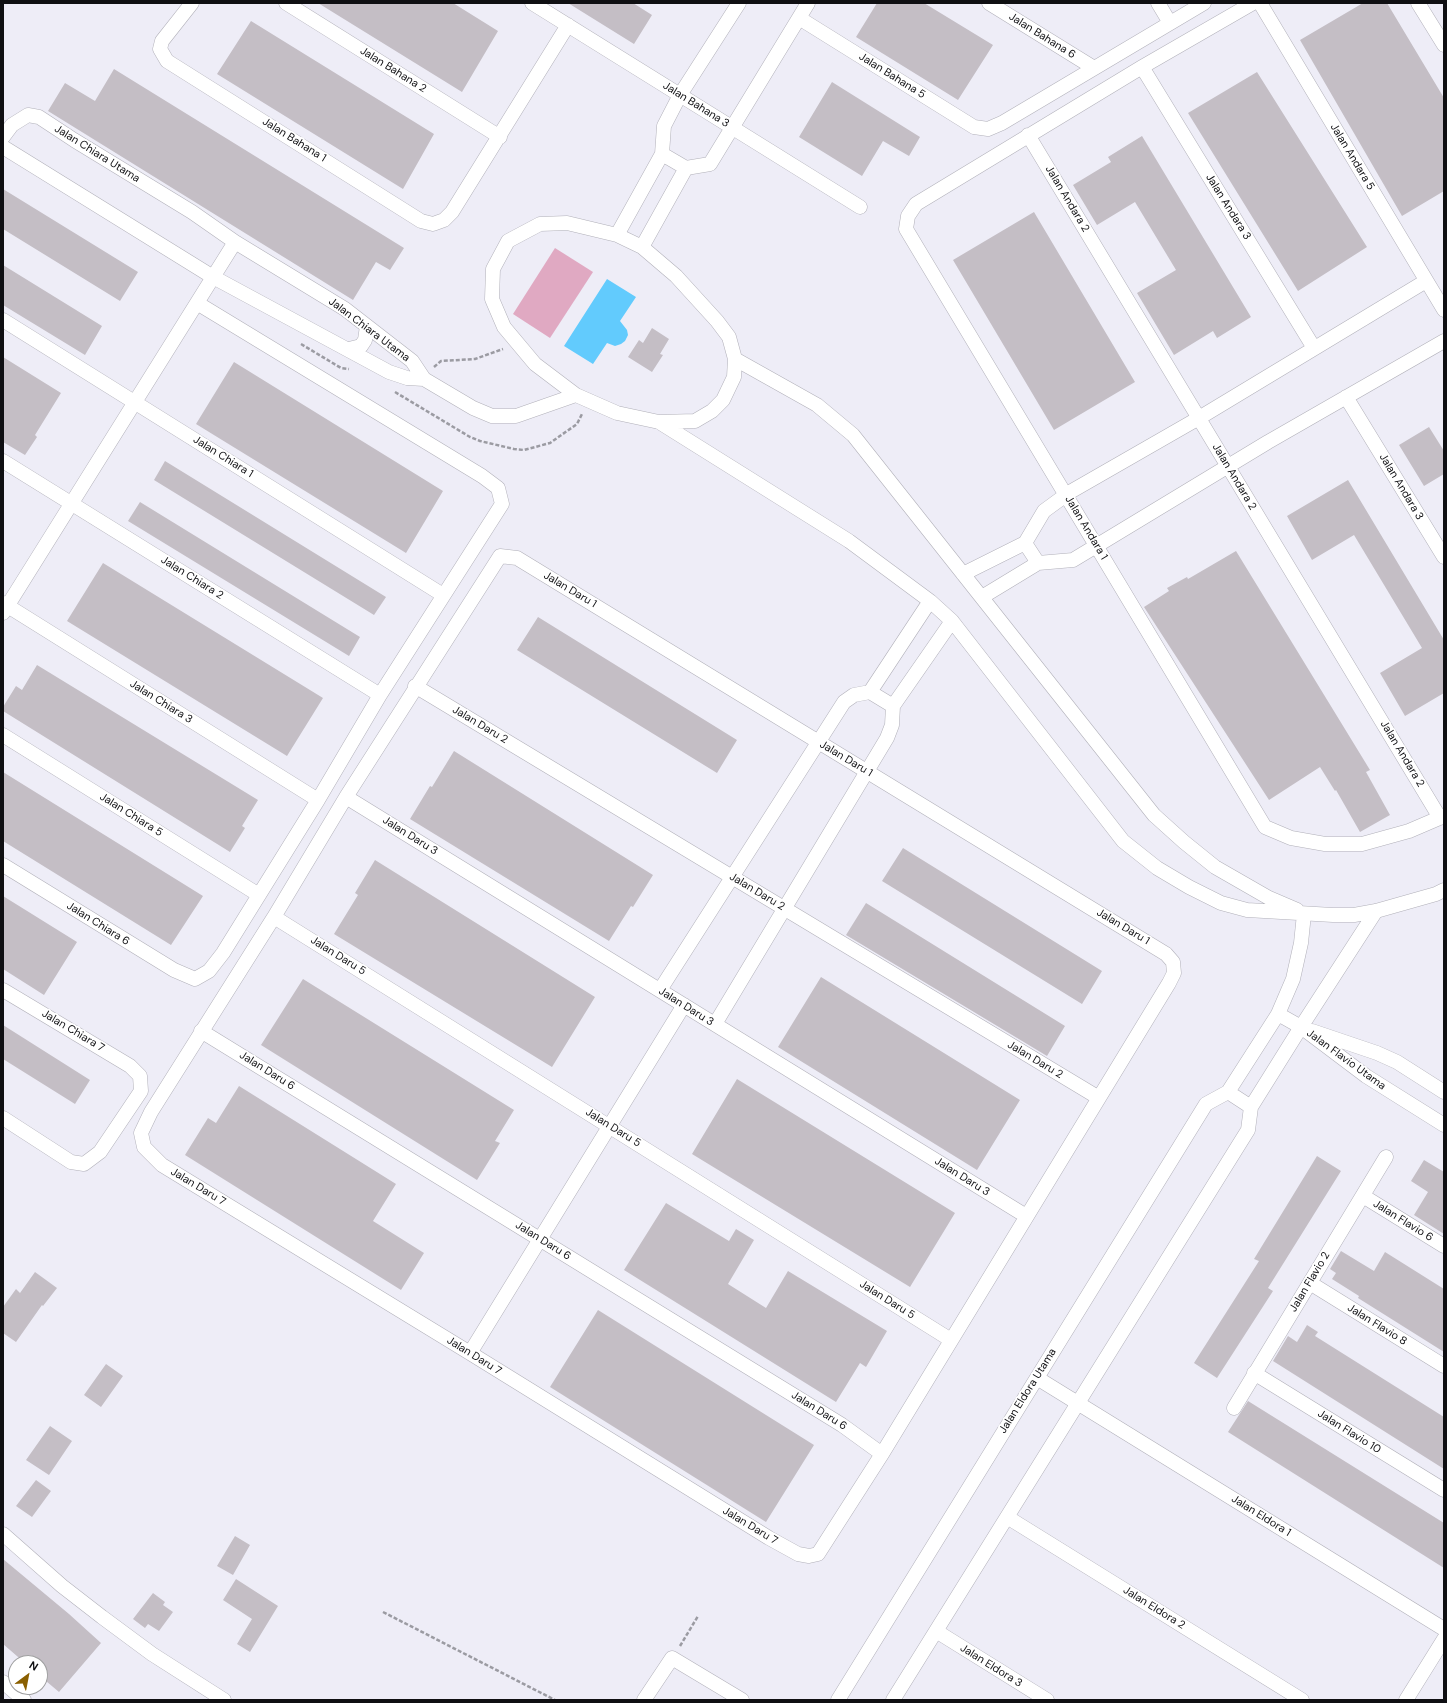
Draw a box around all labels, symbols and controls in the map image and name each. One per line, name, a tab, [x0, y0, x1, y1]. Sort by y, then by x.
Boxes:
street label: Jalan Bahana 6	[1006, 10, 1078, 62]
street label: Jalan Bahana 2	[357, 44, 429, 96]
street label: Jalan Bahana 5	[856, 50, 928, 102]
street label: Jalan Bahana 3	[660, 79, 732, 131]
street label: Jalan Bahana 1	[260, 115, 328, 165]
street label: Jalan Andara 5	[1327, 121, 1377, 193]
street label: Jalan Chiara Utama	[52, 122, 142, 186]
street label: Jalan Andara 2	[1042, 163, 1092, 235]
street label: Jalan Andara 3	[1202, 172, 1254, 242]
street label: Jalan Chiara Utama	[326, 295, 412, 365]
street label: Jalan Chiara 1	[190, 433, 256, 481]
street label: Jalan Andara 2	[1209, 441, 1259, 513]
street label: Jalan Andara 3	[1376, 451, 1426, 523]
street label: Jalan Andara 1	[1062, 494, 1110, 562]
street label: Jalan Chiara 2	[158, 554, 226, 602]
street label: Jalan Daru 1	[541, 569, 599, 611]
street label: Jalan Chiara 3	[127, 677, 195, 727]
street label: Jalan Daru 2	[450, 703, 510, 747]
street label: Jalan Andara 2	[1377, 718, 1427, 790]
street label: Jalan Daru 1	[817, 738, 875, 780]
street label: Jalan Chiara 5	[97, 790, 165, 840]
street label: Jalan Daru 3	[380, 814, 440, 858]
street label: Jalan Daru 2	[727, 870, 787, 914]
street label: Jalan Chiara 6	[64, 899, 132, 949]
street label: Jalan Daru 1	[1094, 906, 1152, 948]
street label: Jalan Daru 5	[308, 934, 368, 978]
street label: Jalan Daru 3	[656, 985, 716, 1029]
street label: Jalan Chiara 7	[39, 1007, 107, 1055]
street label: Jalan Flavio Utama	[1304, 1027, 1388, 1093]
street label: Jalan Daru 2	[1005, 1038, 1065, 1082]
street label: Jalan Daru 6	[237, 1049, 297, 1093]
street label: Jalan Daru 5	[583, 1106, 643, 1150]
street label: Jalan Daru 3	[932, 1155, 992, 1199]
street label: Jalan Daru 7	[168, 1165, 228, 1209]
street label: Jalan Flavio 6	[1371, 1197, 1435, 1245]
street label: Jalan Daru 6	[513, 1219, 573, 1263]
street label: Jalan Flavio 2	[1287, 1250, 1333, 1314]
street label: Jalan Daru 5	[857, 1278, 917, 1322]
street label: Jalan Flavio 8	[1345, 1301, 1409, 1349]
street label: Jalan Daru 7	[444, 1334, 504, 1378]
street label: Jalan Eldora Utama	[997, 1346, 1059, 1436]
street label: Jalan Daru 6	[789, 1389, 849, 1433]
street label: Jalan Flavio 10	[1315, 1407, 1383, 1457]
street label: Jalan Eldora 1	[1229, 1492, 1293, 1540]
street label: Jalan Daru 7	[720, 1504, 780, 1548]
street label: Jalan Eldora 2	[1121, 1584, 1187, 1632]
street label: Jalan Eldora 3	[958, 1642, 1024, 1690]
north arrow	[8, 1655, 48, 1695]
text: N	[27, 1658, 41, 1674]

